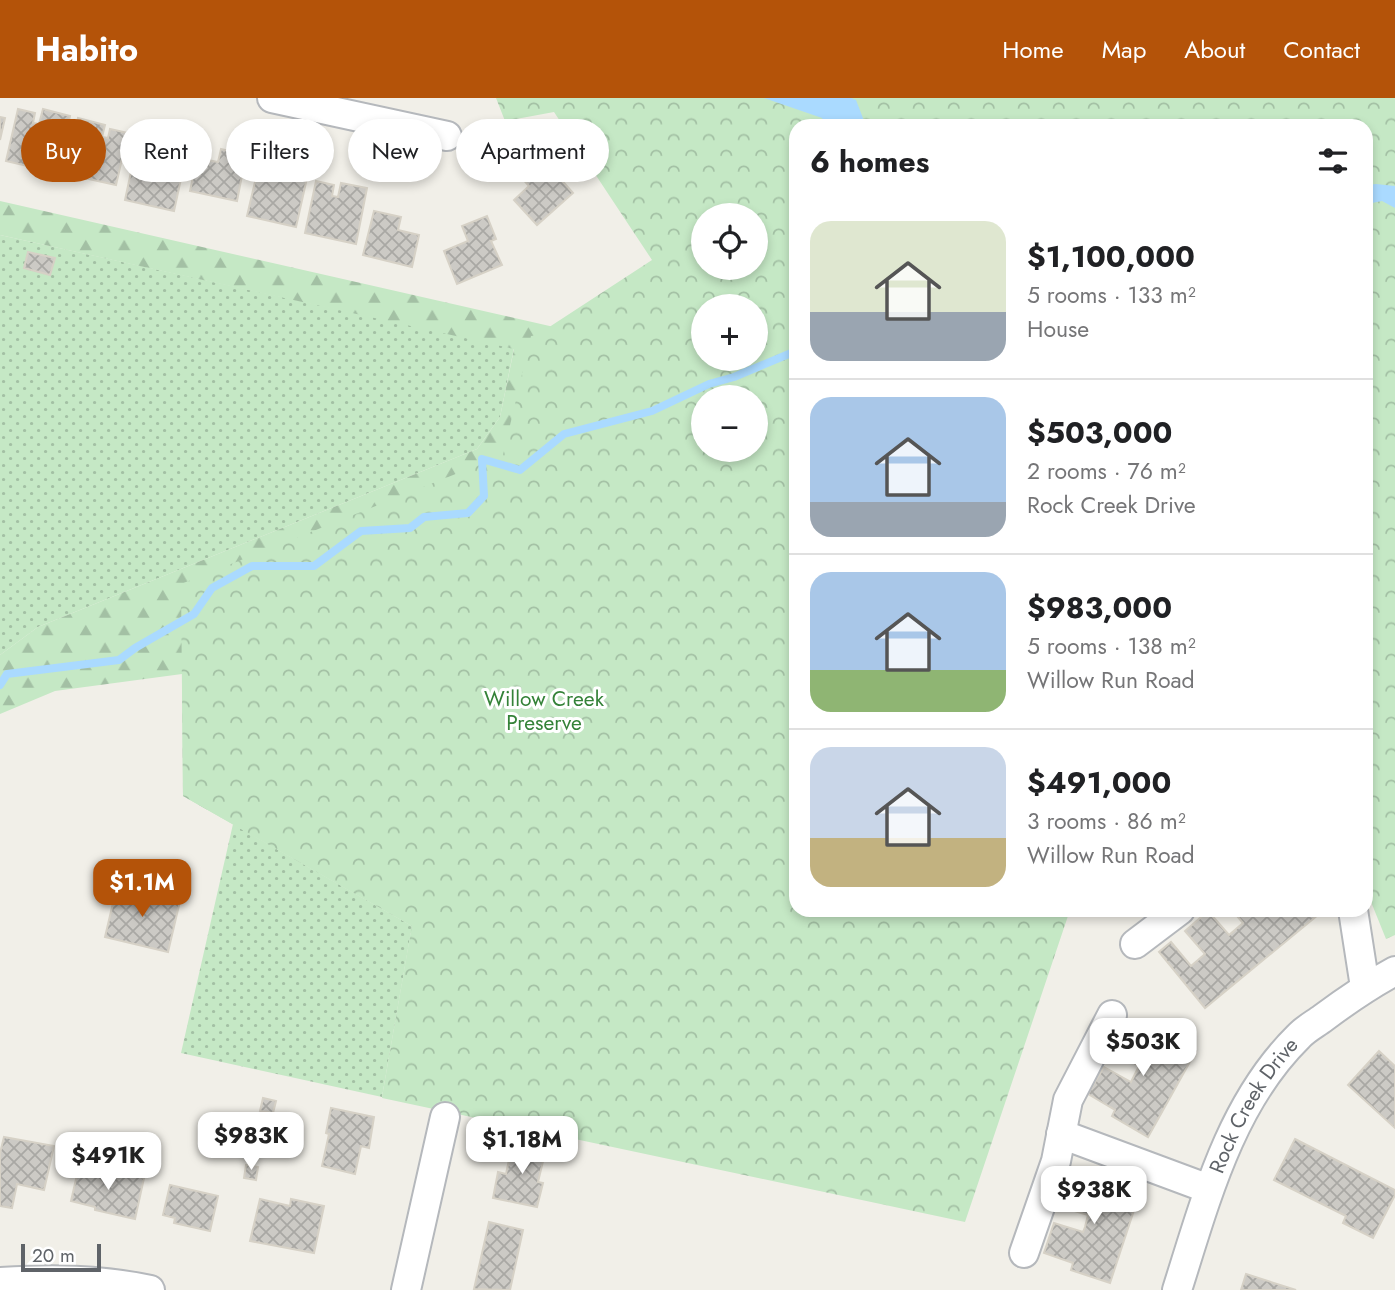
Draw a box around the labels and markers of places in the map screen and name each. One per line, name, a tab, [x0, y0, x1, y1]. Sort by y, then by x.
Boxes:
pin: $1.1M	[93, 860, 191, 919]
pin: $503K	[1094, 1018, 1192, 1078]
pin: $983K	[202, 1112, 300, 1172]
pin: $1.18M	[465, 1116, 579, 1176]
pin: $491K	[59, 1132, 157, 1192]
pin: $938K	[1045, 1166, 1143, 1226]

